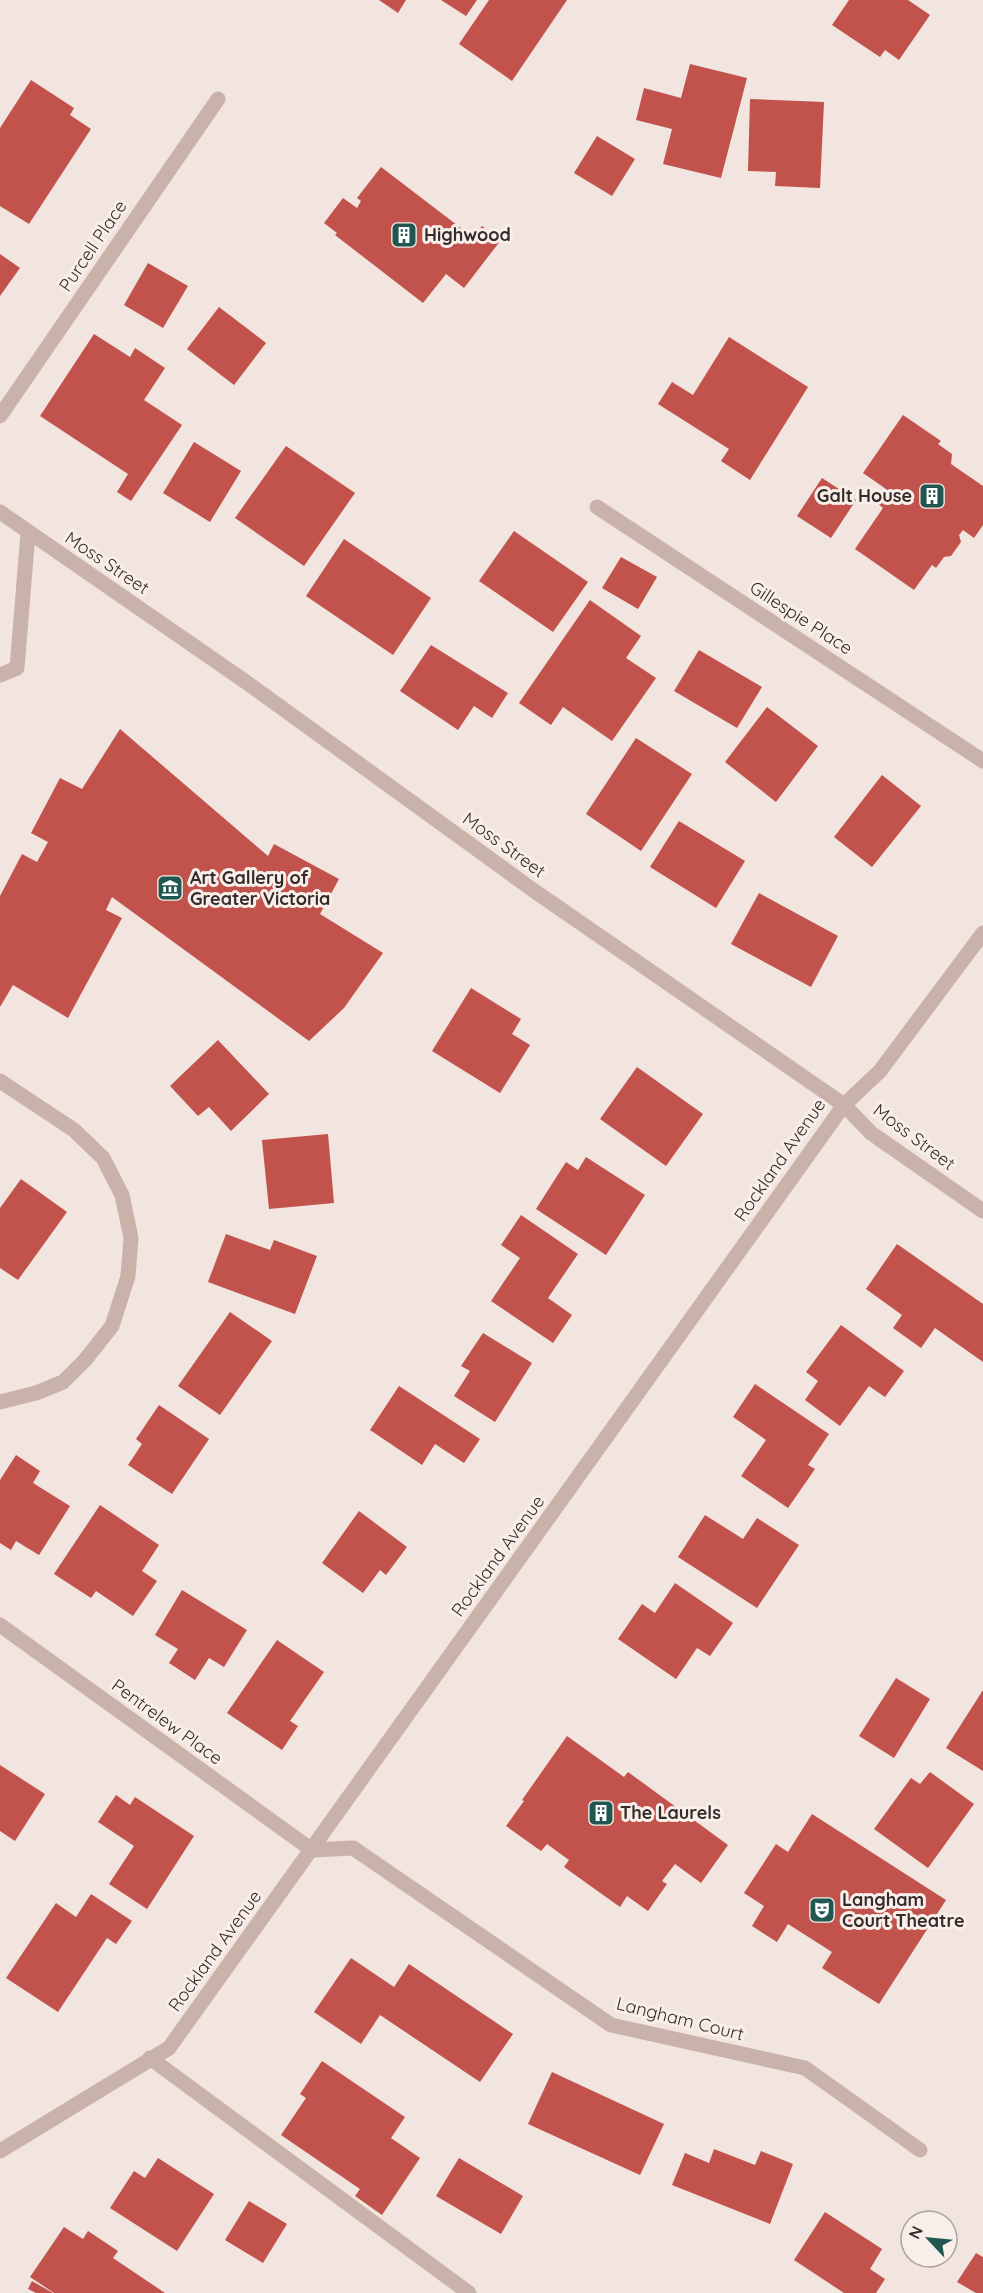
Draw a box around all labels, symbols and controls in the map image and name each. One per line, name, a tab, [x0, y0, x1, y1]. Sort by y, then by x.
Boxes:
street label: Purcell Place	[54, 196, 132, 296]
building icon: Highwood	[389, 220, 419, 250]
place label: Highwood	[424, 223, 511, 246]
building icon: Galt House	[917, 481, 947, 511]
place label: Galt House	[817, 484, 912, 507]
street label: Moss Street	[61, 526, 154, 599]
street label: Gillespie Place	[745, 576, 857, 659]
street label: Moss Street	[458, 807, 550, 882]
place label: Art Gallery of Greater Victoria	[190, 866, 330, 910]
museum icon: Art Gallery of Greater Victoria	[155, 873, 185, 903]
street label: Rockland Avenue	[729, 1094, 830, 1226]
street label: Moss Street	[869, 1098, 960, 1175]
street label: Rockland Avenue	[446, 1490, 549, 1621]
street label: Pentrelew Place	[107, 1674, 227, 1770]
building icon: The Laurels	[586, 1798, 616, 1828]
place label: The Laurels	[620, 1801, 721, 1824]
street label: Rockland Avenue	[163, 1885, 266, 2016]
place label: Langham Court Theatre	[842, 1888, 965, 1932]
theatre icon: Langham Court Theatre	[807, 1895, 837, 1925]
street label: Langham Court	[614, 1992, 746, 2045]
north arrow	[899, 2209, 959, 2269]
text: N	[904, 2223, 927, 2242]

